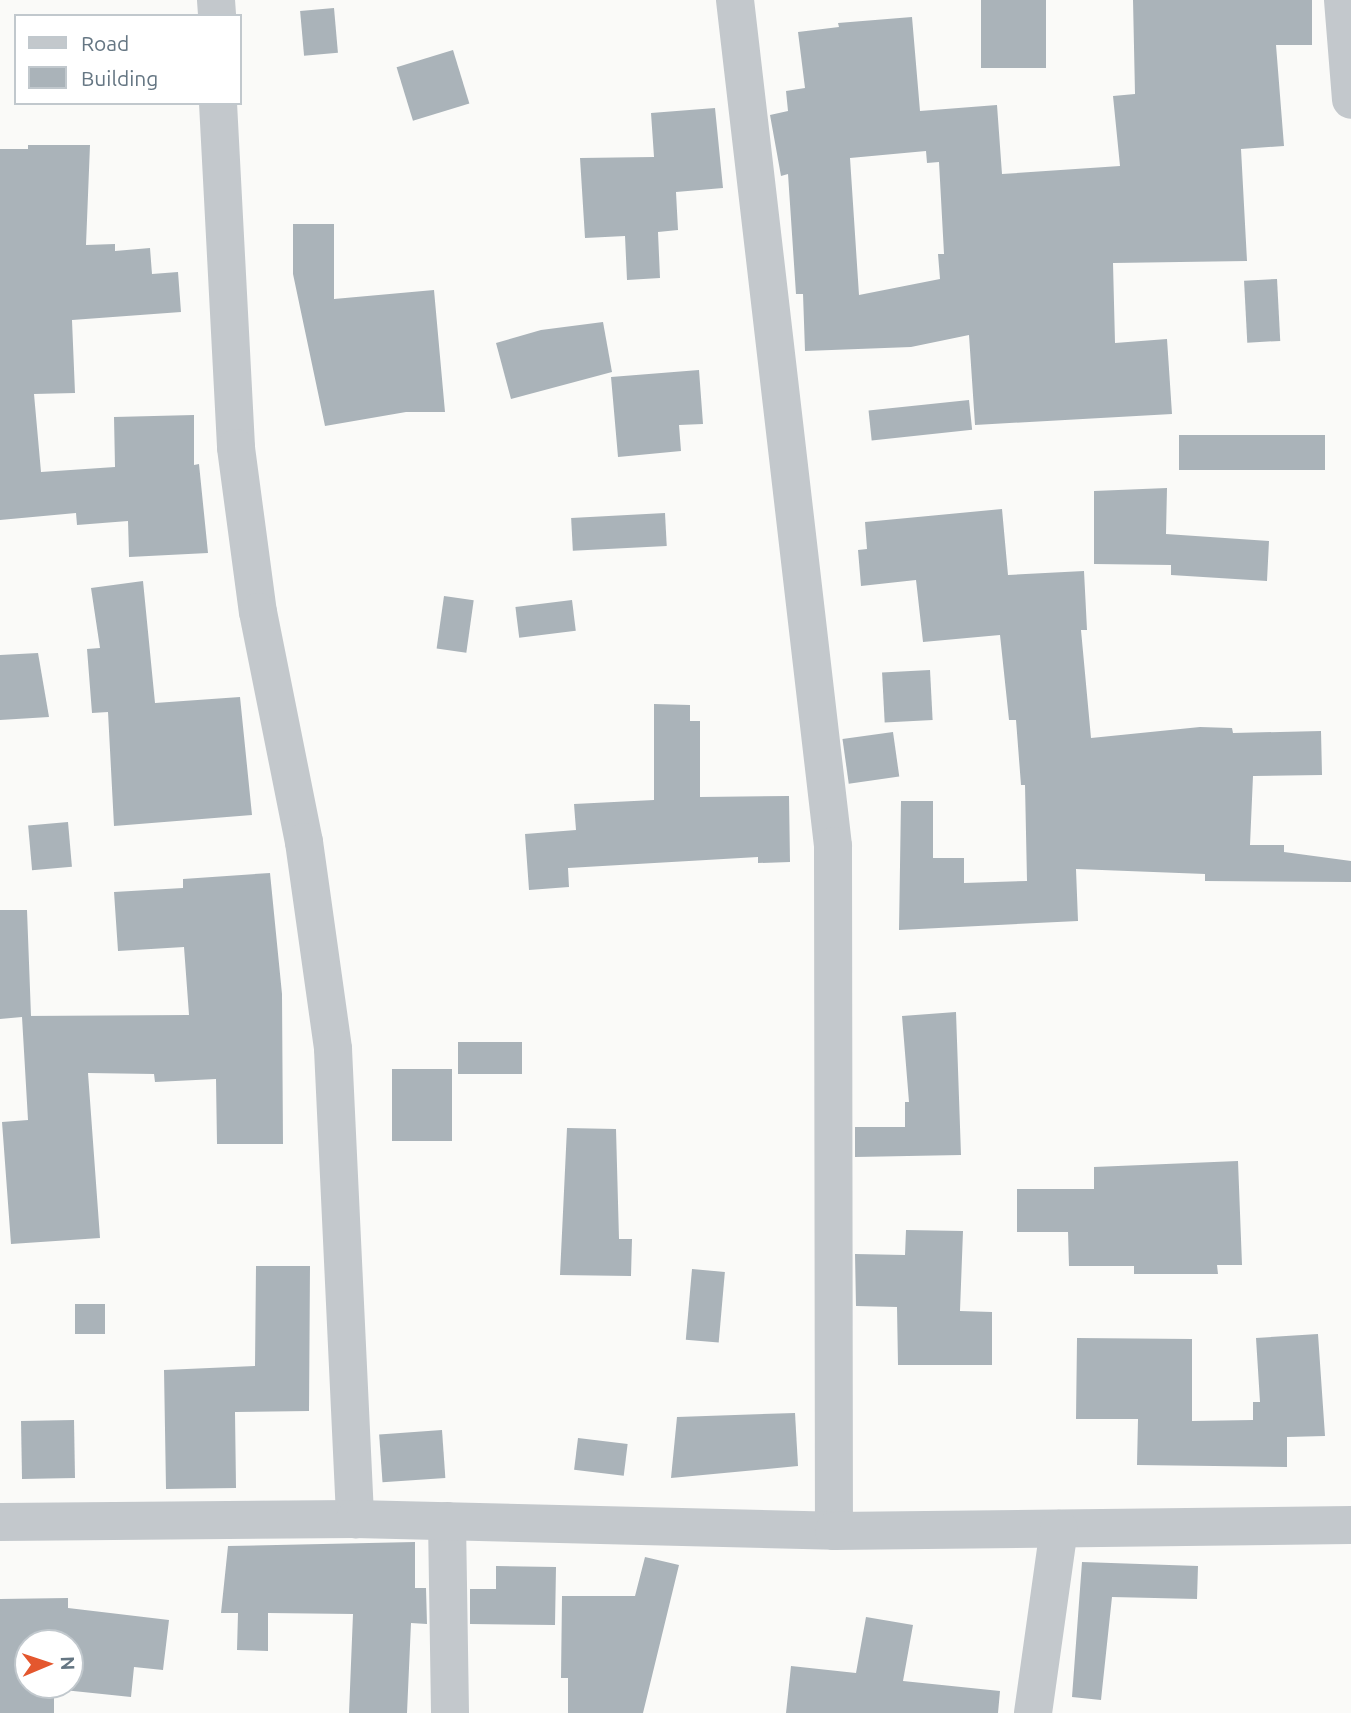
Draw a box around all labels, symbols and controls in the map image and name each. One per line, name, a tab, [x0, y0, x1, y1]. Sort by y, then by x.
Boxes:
legend	[14, 14, 242, 105]
text: Road	[81, 31, 129, 55]
text: Building	[81, 66, 158, 90]
north arrow	[14, 1629, 84, 1699]
text: N	[57, 1656, 79, 1671]

